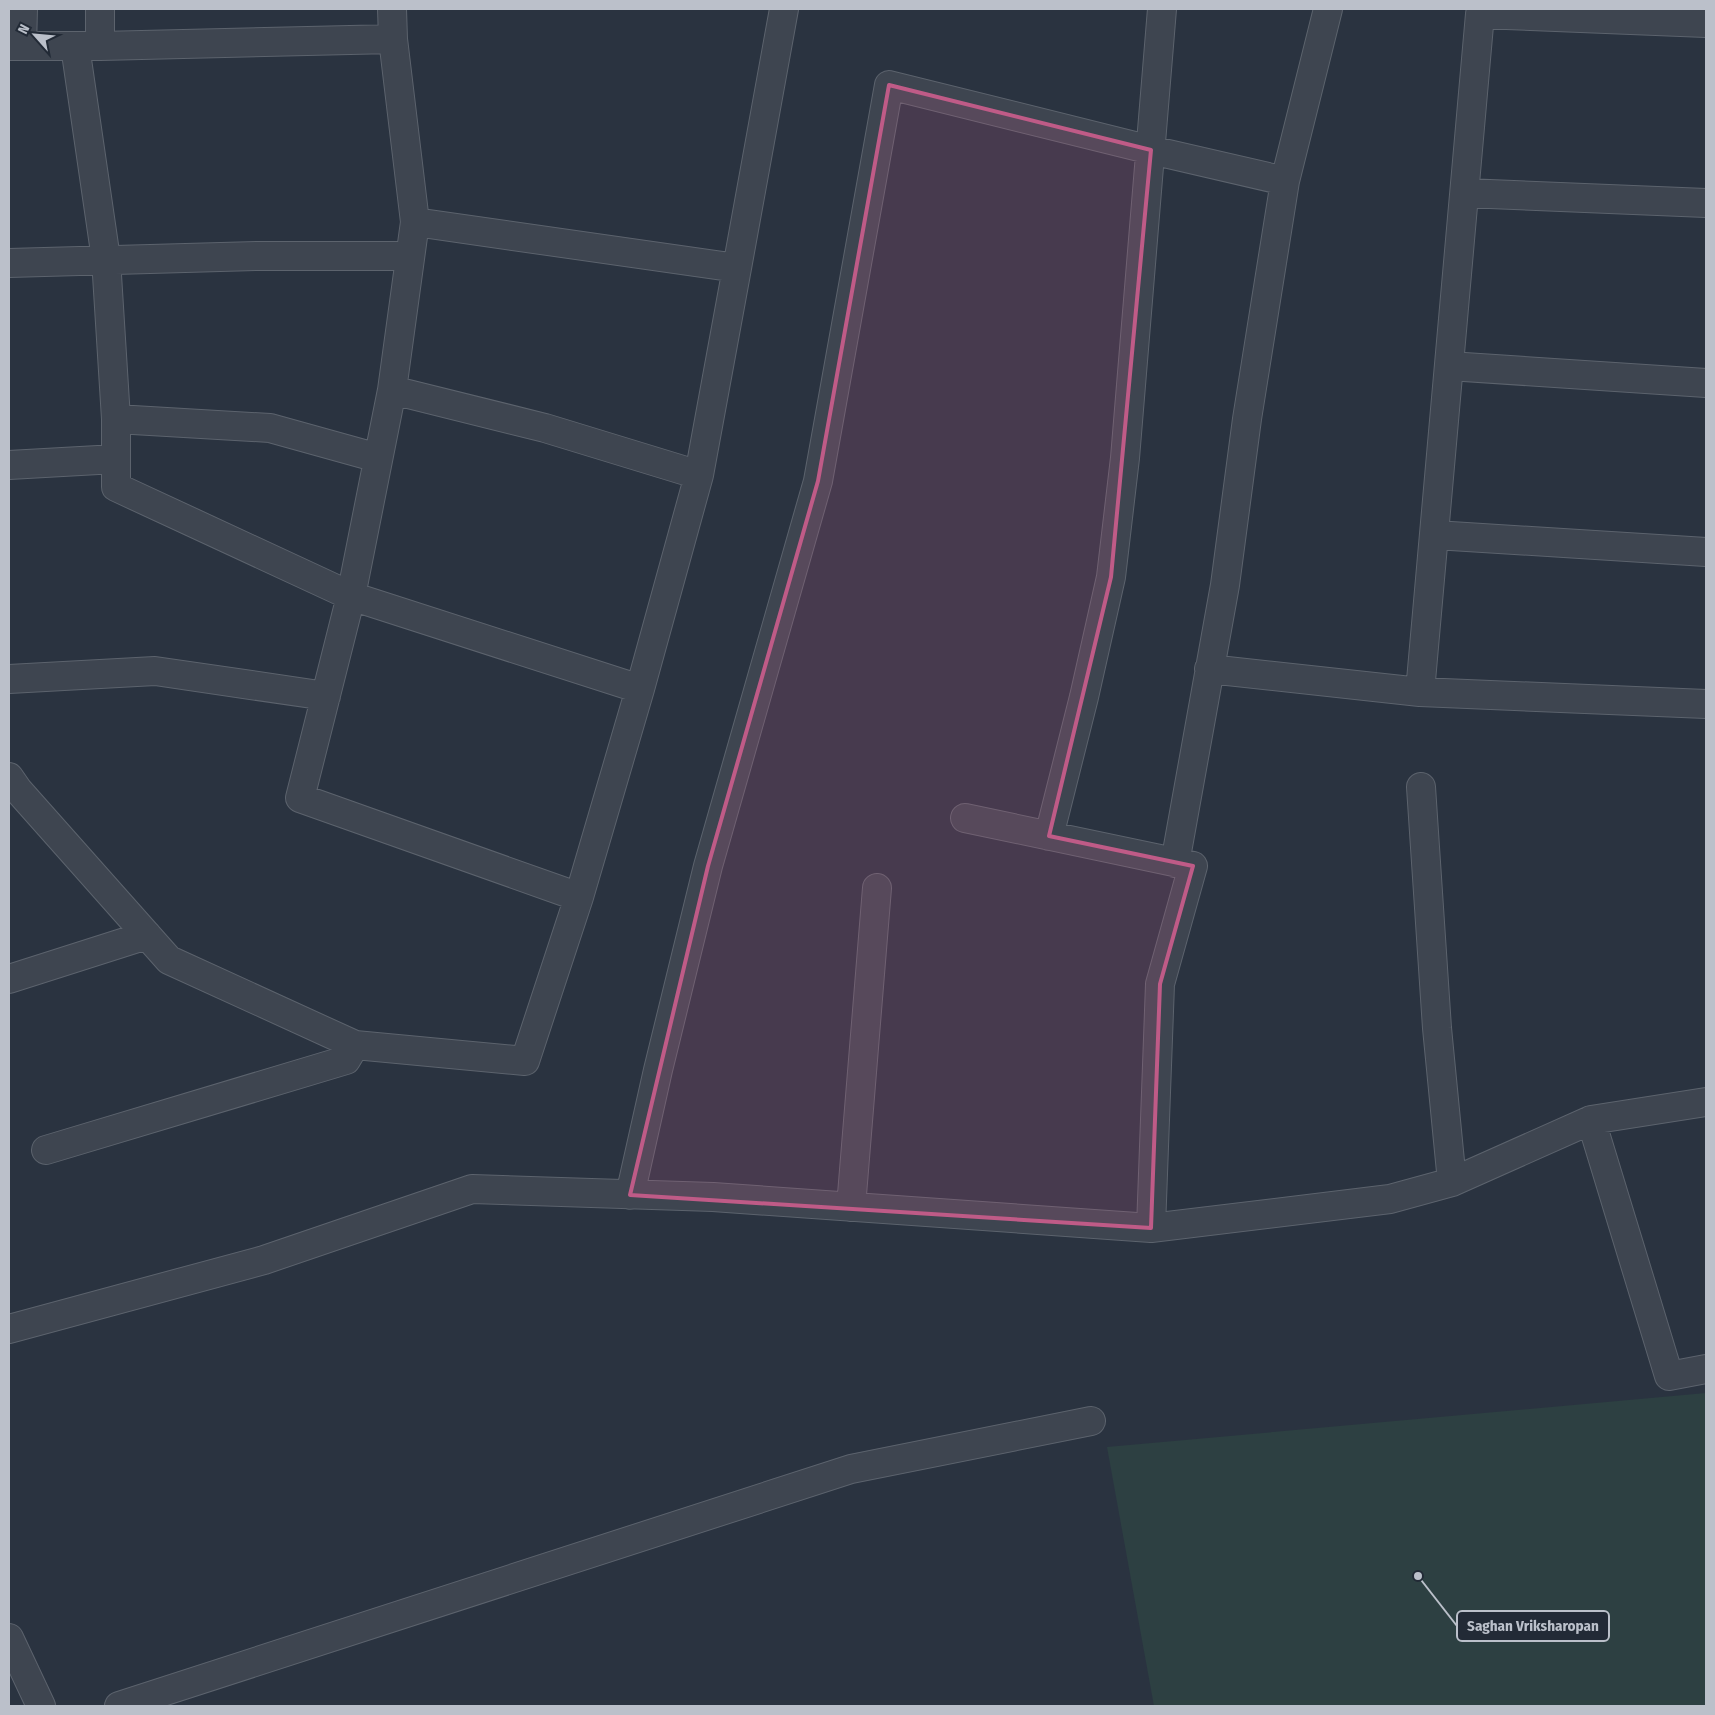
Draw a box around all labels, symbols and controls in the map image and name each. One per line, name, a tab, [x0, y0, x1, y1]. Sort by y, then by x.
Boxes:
north arrow	[10, 10, 60, 60]
text: N	[14, 22, 33, 37]
callout: Saghan Vriksharopan	[1457, 1611, 1609, 1641]
text: Saghan Vriksharopan	[1467, 1617, 1599, 1635]

